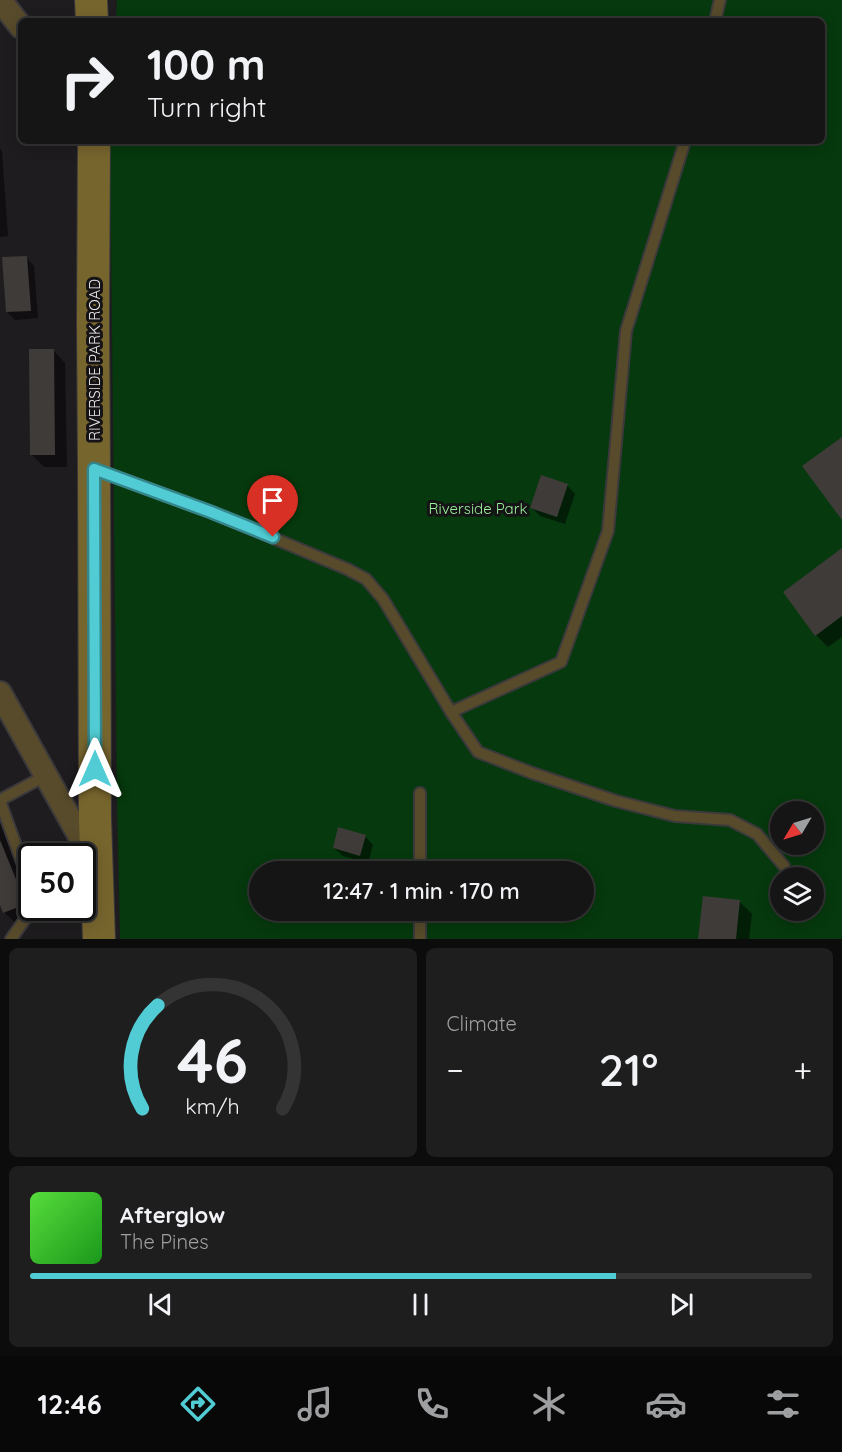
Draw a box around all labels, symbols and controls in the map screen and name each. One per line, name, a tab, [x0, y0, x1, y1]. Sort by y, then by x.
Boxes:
text: 100 m	[147, 38, 265, 91]
icon: right	[48, 42, 126, 120]
text: Turn right	[147, 90, 266, 124]
street label: RIVERSIDE PARK ROAD	[85, 279, 104, 441]
pin	[247, 475, 298, 537]
icon: arrive	[256, 484, 289, 517]
park label: Riverside Park	[428, 499, 528, 518]
position arrow	[63, 737, 127, 801]
north arrow	[770, 801, 824, 855]
map controls	[770, 801, 824, 921]
speed limit sign: 50	[18, 843, 96, 921]
button: layers	[770, 867, 824, 921]
text: 12:47 · 1 min · 170 m	[323, 877, 520, 905]
text: Climate	[447, 1011, 517, 1036]
text: 46	[177, 1021, 248, 1099]
text: 21°	[599, 1041, 658, 1097]
text: −	[447, 1049, 464, 1090]
text: +	[793, 1049, 812, 1090]
text: km/h	[186, 1094, 240, 1120]
text: Afterglow	[120, 1201, 225, 1229]
text: The Pines	[120, 1229, 209, 1254]
icon: previous	[144, 1288, 177, 1321]
icon: pause	[404, 1288, 437, 1321]
icon: next	[665, 1288, 698, 1321]
icon: directions	[177, 1383, 219, 1425]
icon: music	[294, 1383, 336, 1425]
icon: phone	[411, 1383, 453, 1425]
icon: climate	[528, 1383, 570, 1425]
icon: car	[645, 1383, 687, 1425]
icon: filters	[762, 1383, 804, 1425]
text: 12:46	[38, 1387, 102, 1421]

